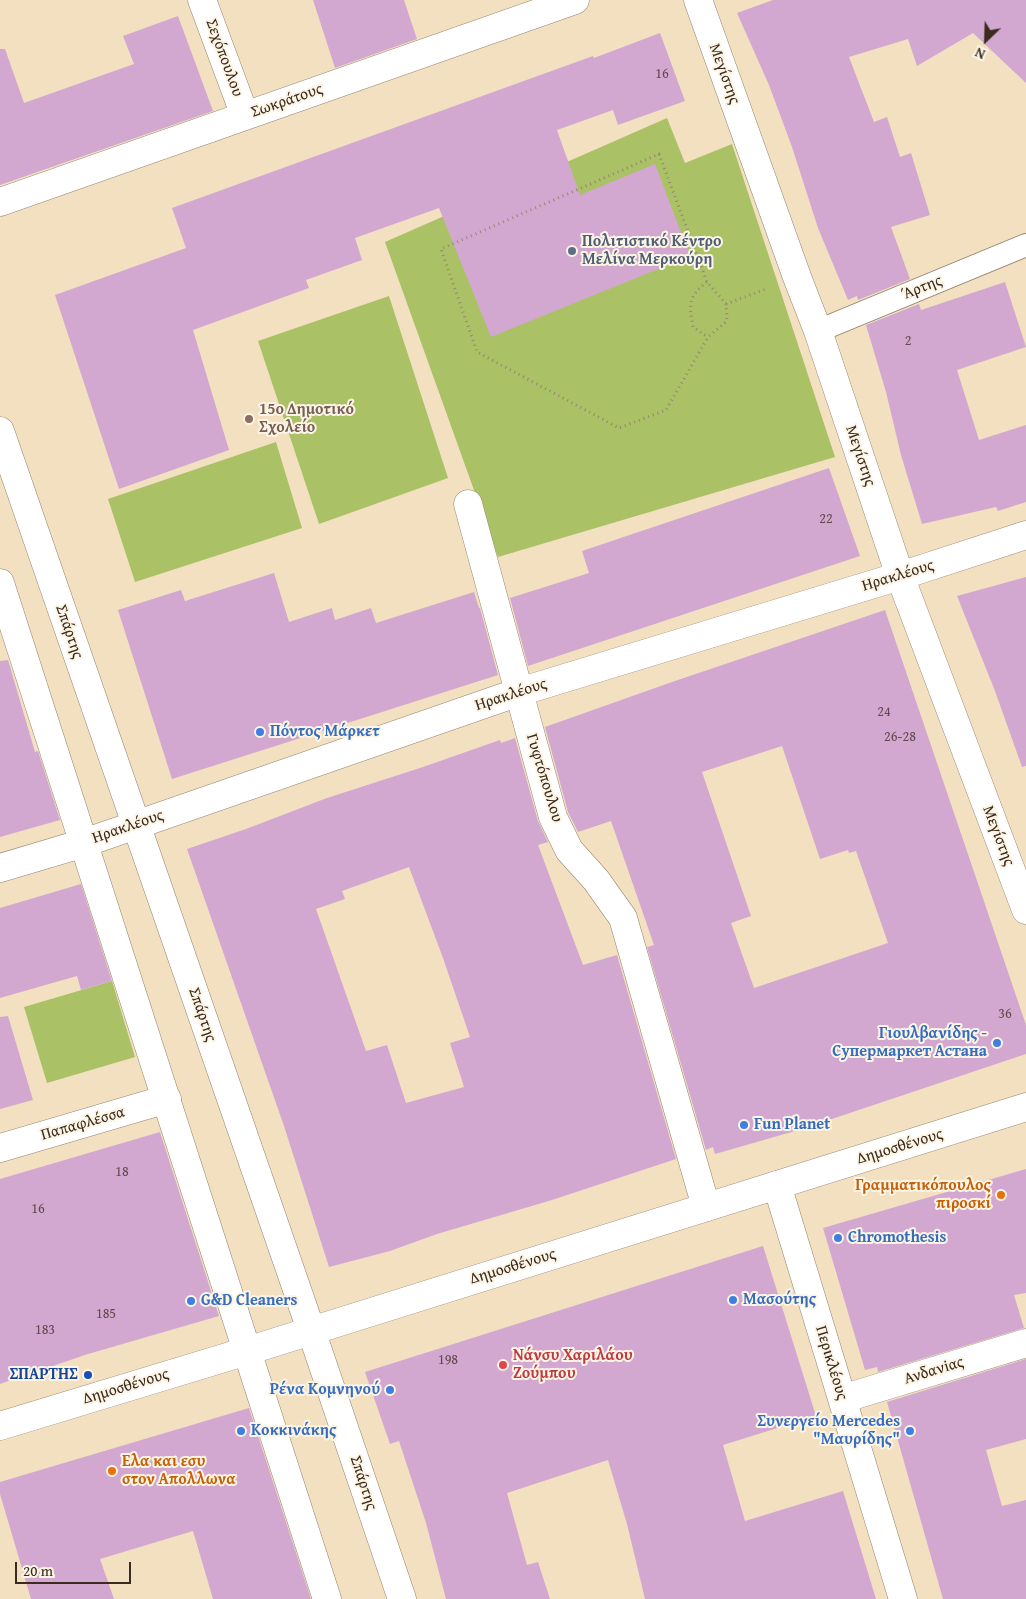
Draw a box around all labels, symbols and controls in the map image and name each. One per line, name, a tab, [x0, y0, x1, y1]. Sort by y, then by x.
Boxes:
north arrow	[961, 15, 1011, 65]
street label: Σεχόπουλου	[201, 17, 247, 99]
street label: Μεγίστης	[704, 41, 744, 107]
text: N	[972, 43, 988, 65]
house number: 16	[655, 66, 669, 82]
street label: Σωκράτους	[249, 80, 325, 122]
place label: Πολιτιστικό Κέντρο Μελίνα Μερκούρη	[582, 232, 722, 270]
marker: Πολιτιστικό Κέντρο Μελίνα Μερκούρη	[566, 245, 578, 257]
street label: Άρτης	[899, 271, 945, 305]
house number: 2	[905, 333, 911, 349]
place label: 15ο Δημοτικό Σχολείο	[259, 400, 354, 438]
marker: 15ο Δημοτικό Σχολείο	[243, 413, 255, 425]
street label: Μεγίστης	[841, 423, 879, 489]
house number: 22	[819, 511, 833, 527]
street label: Ηρακλέους	[860, 556, 936, 596]
street label: Σπάρτης	[51, 602, 87, 662]
street label: Ηρακλέους	[473, 674, 549, 716]
house number: 24	[877, 704, 891, 720]
place label: Πόντος Μάρκετ	[270, 722, 380, 742]
marker: Πόντος Μάρκετ	[254, 726, 266, 738]
house number: 26-28	[884, 729, 916, 745]
street label: Γυφτόπουλου	[521, 731, 567, 825]
street label: Μεγίστης	[978, 803, 1018, 869]
street label: Ηρακλέους	[90, 806, 166, 848]
street label: Σπάρτης	[184, 985, 220, 1045]
house number: 36	[998, 1006, 1012, 1022]
place label: Γιουλβανίδης - Супермаркет Астана	[832, 1024, 987, 1062]
marker: Γιουλβανίδης - Супермаркет Астана	[991, 1037, 1003, 1049]
street label: Παπαφλέσσα	[39, 1103, 127, 1145]
place label: Fun Planet	[754, 1115, 830, 1135]
marker: Fun Planet	[738, 1119, 750, 1131]
street label: Δημοσθένους	[855, 1125, 945, 1169]
house number: 18	[115, 1164, 129, 1180]
place label: Γραμματικόπουλος πιροσκί	[855, 1176, 991, 1214]
marker: Γραμματικόπουλος πιροσκί	[995, 1189, 1007, 1201]
house number: 16	[31, 1201, 45, 1217]
place label: Chromothesis	[848, 1228, 946, 1248]
marker: Chromothesis	[832, 1232, 844, 1244]
street label: Δημοσθένους	[468, 1245, 558, 1289]
place label: Μασούτης	[743, 1290, 816, 1310]
place label: G&D Cleaners	[201, 1291, 297, 1311]
marker: Μασούτης	[727, 1294, 739, 1306]
marker: G&D Cleaners	[185, 1295, 197, 1307]
house number: 185	[96, 1306, 116, 1322]
house number: 183	[35, 1322, 55, 1338]
street label: Περικλέους	[811, 1323, 851, 1403]
place label: Νάνσυ Χαριλάου Ζούμπου	[513, 1346, 633, 1384]
house number: 198	[438, 1352, 458, 1368]
street label: Ανδανiας	[902, 1353, 966, 1389]
marker: Νάνσυ Χαριλάου Ζούμπου	[497, 1359, 509, 1371]
place label: ΣΠΑΡΤΗΣ	[9, 1365, 78, 1385]
street label: Δημοσθένους	[81, 1365, 171, 1409]
marker: ΣΠΑΡΤΗΣ	[82, 1369, 94, 1381]
place label: Ρένα Κομνηνού	[270, 1380, 380, 1400]
marker: Ρένα Κομνηνού	[384, 1384, 396, 1396]
place label: Συνεργείο Mercedes "Μαυρίδης"	[757, 1412, 900, 1450]
place label: Κοκκινάκης	[251, 1421, 336, 1441]
marker: Κοκκινάκης	[235, 1425, 247, 1437]
marker: Συνεργείο Mercedes "Μαυρίδης"	[904, 1425, 916, 1437]
place label: Ελα και εσυ στον Απολλωνα	[122, 1452, 236, 1490]
street label: Σπάρτης	[345, 1453, 381, 1513]
marker: Ελα και εσυ στον Απολλωνα	[106, 1465, 118, 1477]
scale bar	[18, 1552, 134, 1584]
text: 20 m	[23, 1560, 53, 1581]

